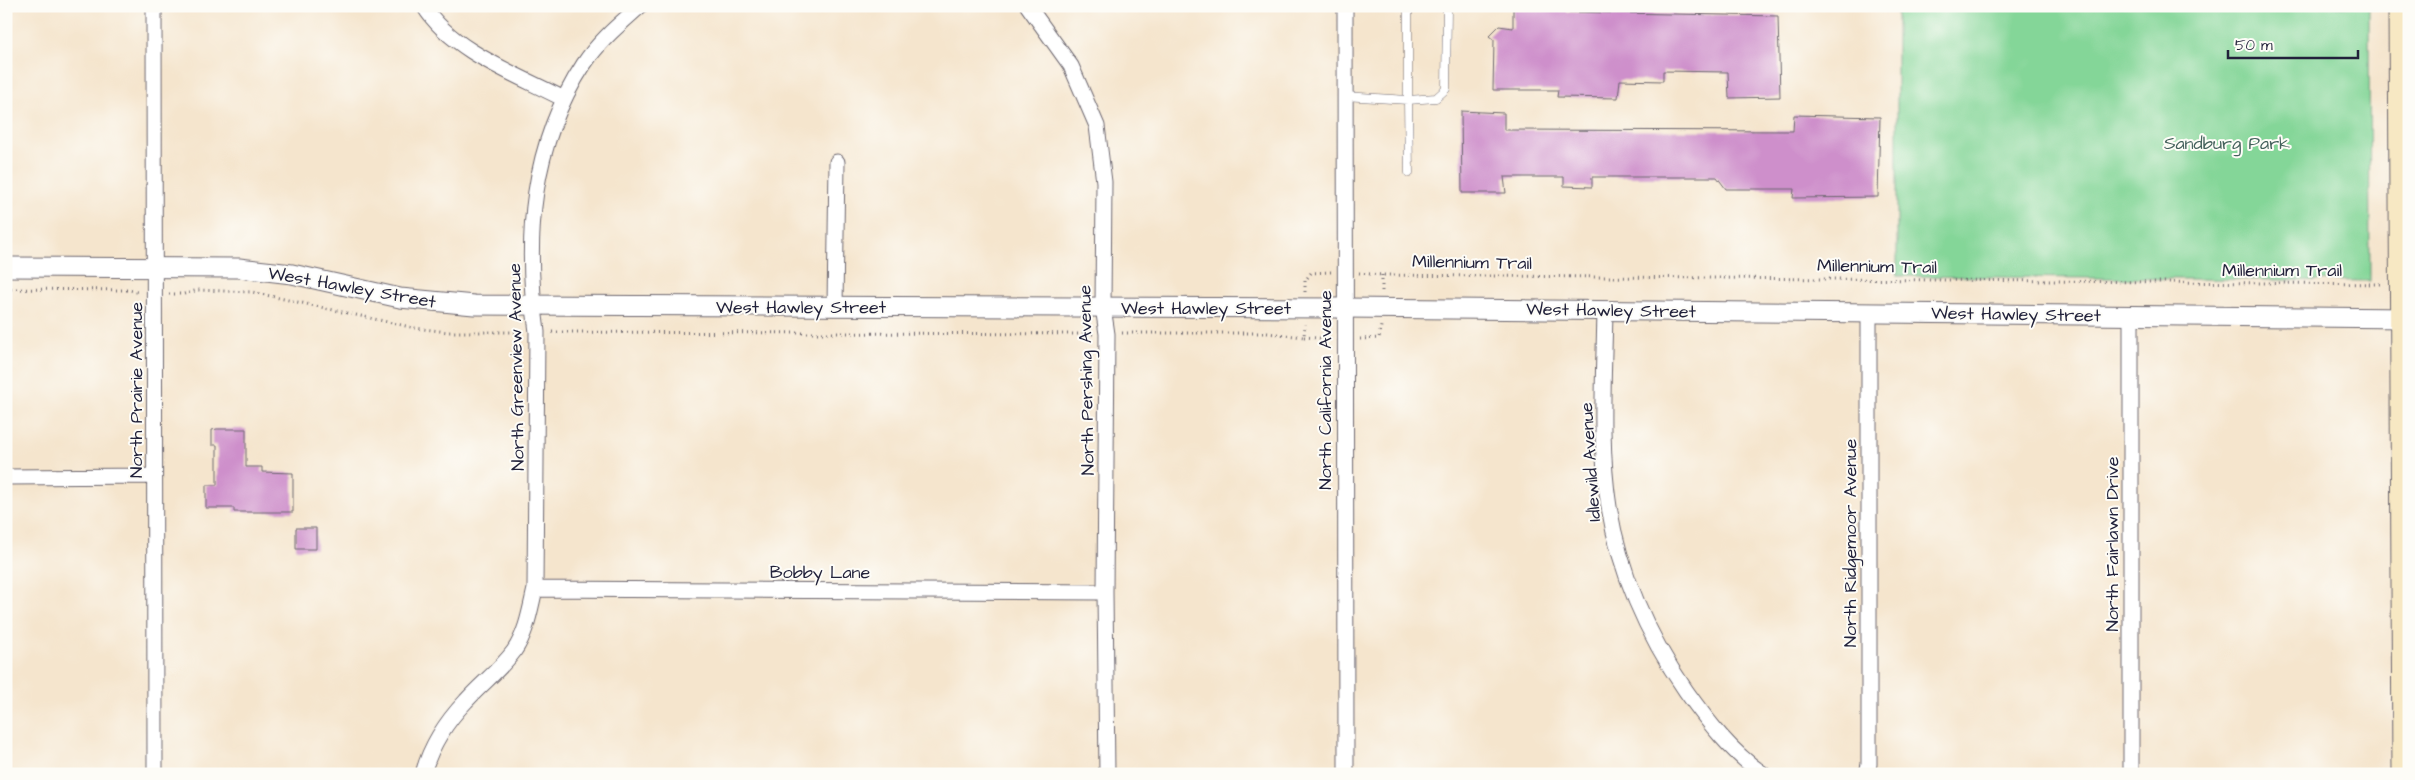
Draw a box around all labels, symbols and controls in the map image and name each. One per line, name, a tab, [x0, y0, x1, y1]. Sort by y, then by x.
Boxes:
scale bar	[2228, 28, 2358, 60]
text: 50 m	[2235, 35, 2273, 56]
park label: Sandburg Park	[2164, 131, 2290, 157]
street label: Millennium Trail	[1412, 249, 1532, 276]
street label: Millennium Trail	[1817, 253, 1937, 280]
street label: Millennium Trail	[2222, 258, 2342, 283]
street label: West Hawley Street	[266, 260, 438, 316]
street label: North Greenview Avenue	[502, 263, 531, 471]
street label: North Pershing Avenue	[1072, 284, 1102, 475]
street label: North California Avenue	[1313, 290, 1338, 490]
street label: West Hawley Street	[716, 295, 887, 321]
street label: West Hawley Street	[1121, 296, 1292, 322]
street label: West Hawley Street	[1526, 297, 1697, 325]
street label: West Hawley Street	[1931, 301, 2102, 329]
street label: North Prairie Avenue	[124, 302, 149, 478]
street label: Idlewild Avenue	[1574, 401, 1607, 522]
street label: North Ridgemoor Avenue	[1838, 439, 1864, 647]
street label: North Fairlawn Drive	[2100, 456, 2125, 632]
street label: Bobby Lane	[770, 560, 871, 586]

